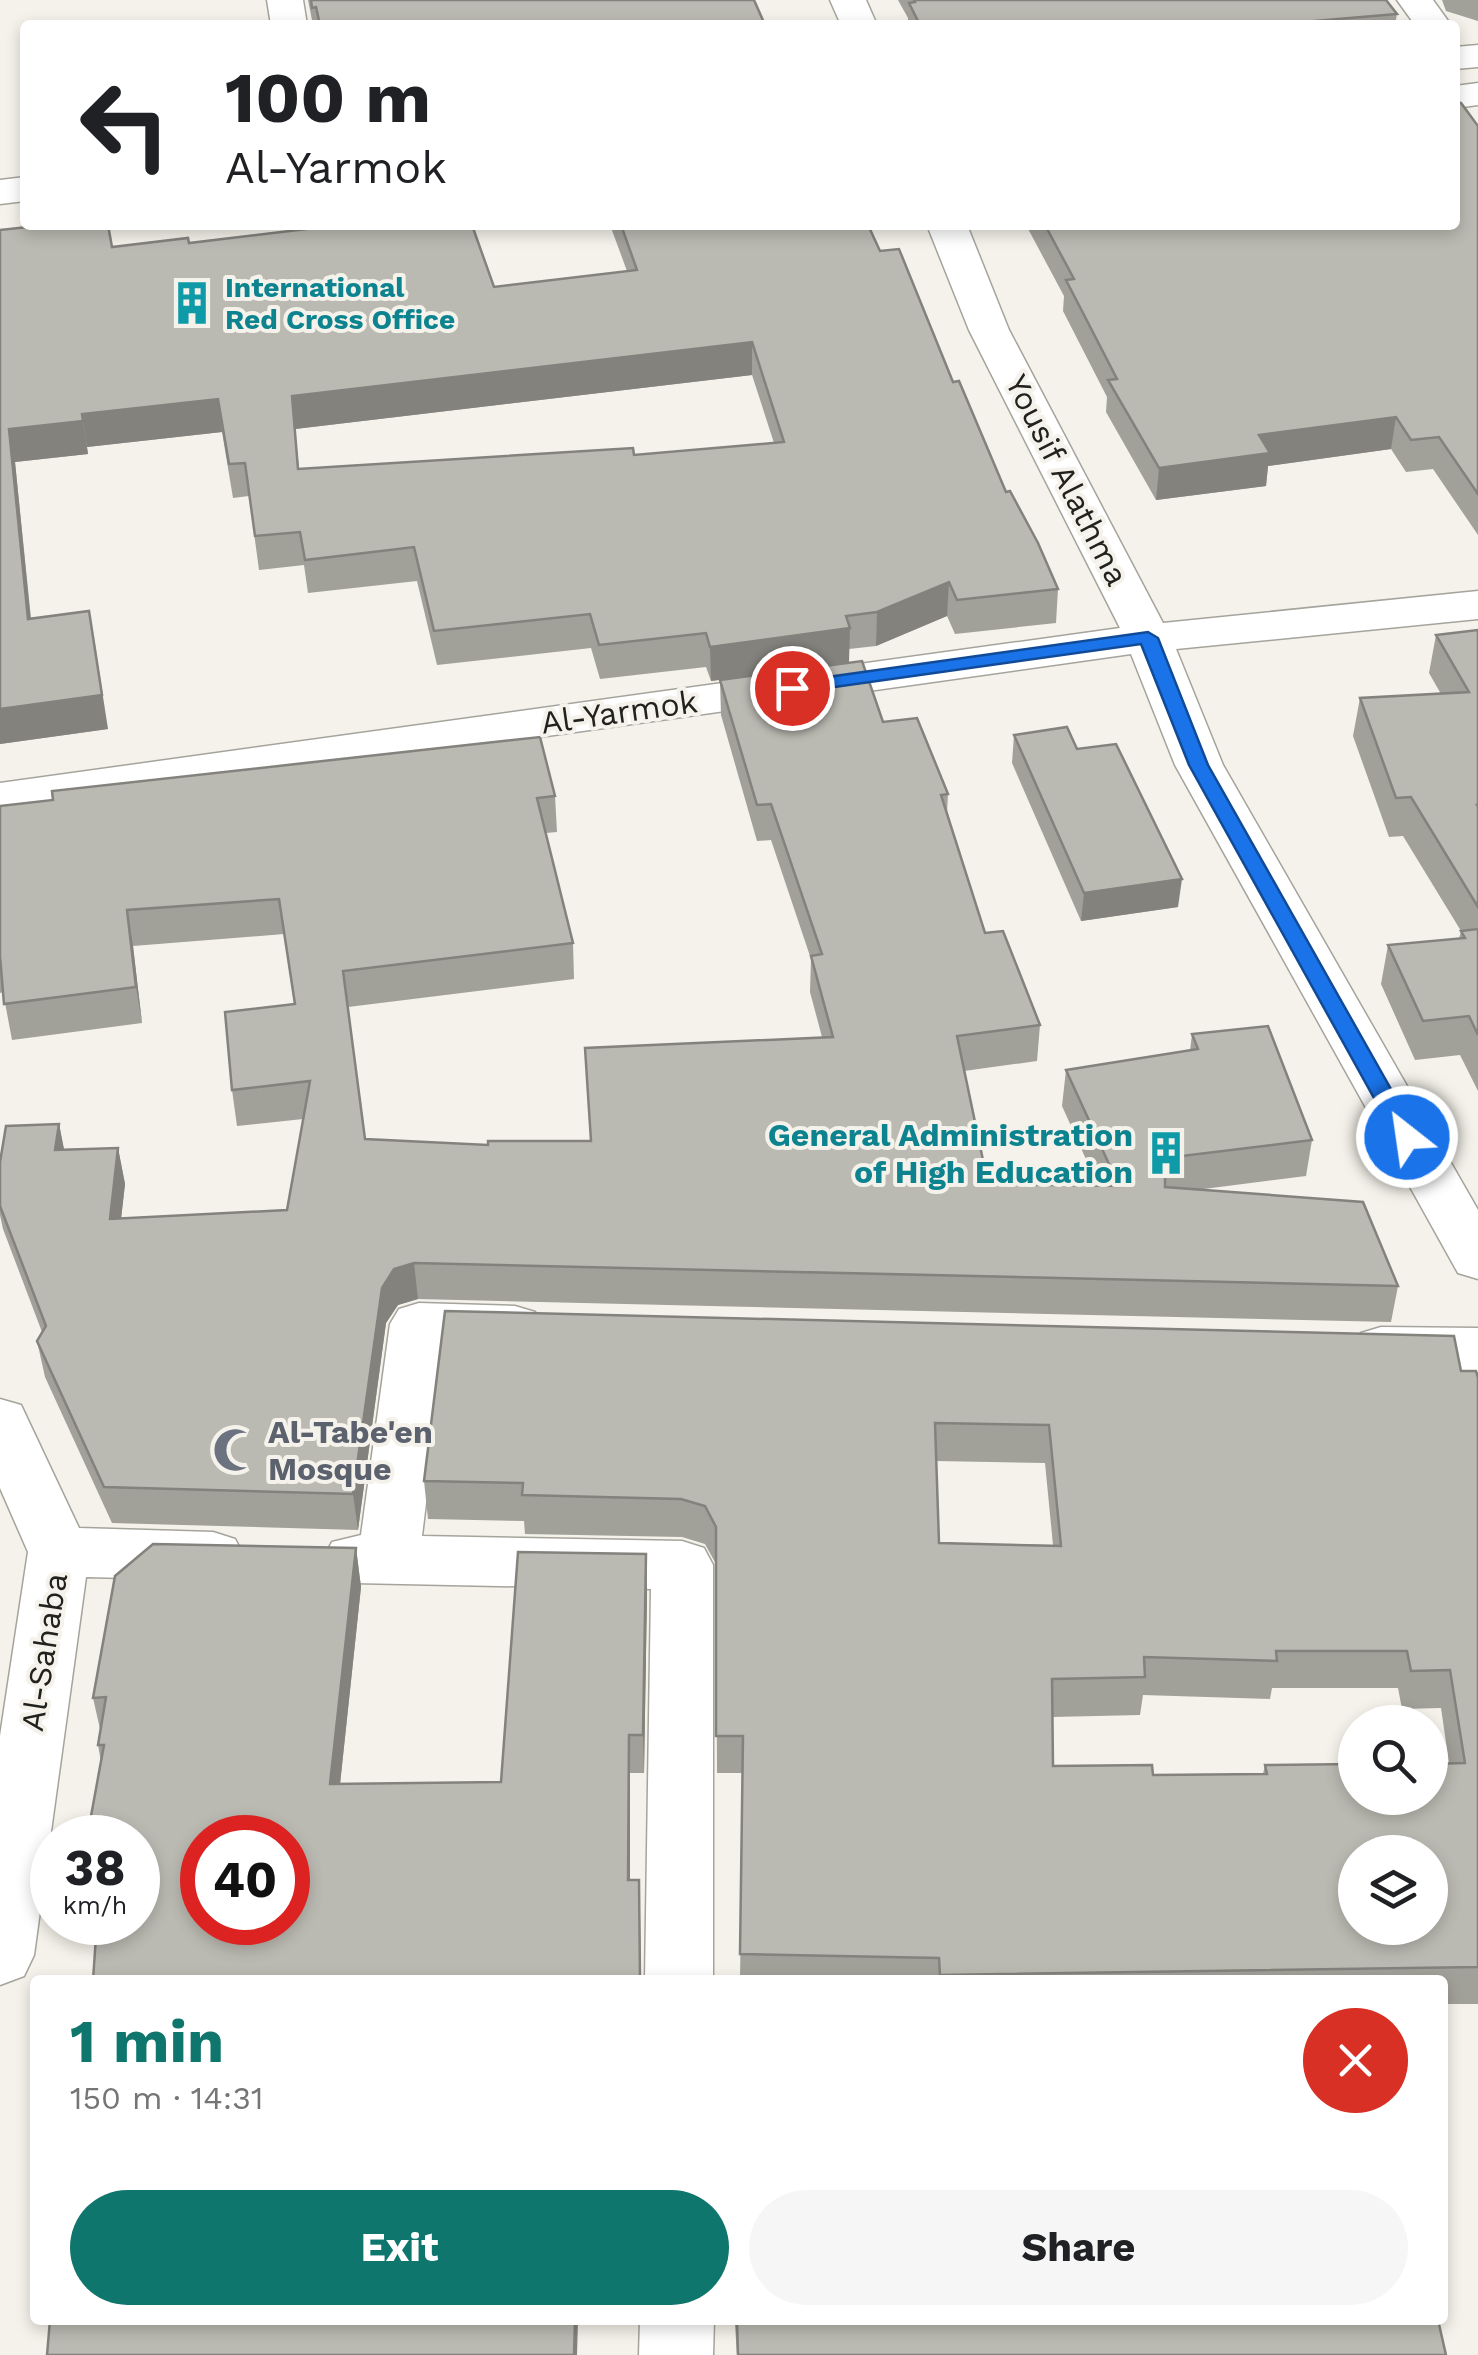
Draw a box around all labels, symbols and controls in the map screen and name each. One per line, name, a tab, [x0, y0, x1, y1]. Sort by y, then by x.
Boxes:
text: 100 m	[225, 57, 431, 139]
icon: left	[60, 60, 190, 190]
text: Al-Yarmok	[225, 141, 447, 194]
place label: International Red Cross Office	[225, 271, 455, 336]
building icon: International Red Cross Office	[168, 279, 216, 327]
street label: Yousif Alathma	[998, 368, 1136, 592]
pin	[750, 646, 835, 731]
icon: arrive	[765, 661, 820, 716]
street label: Al-Yarmok	[538, 682, 700, 742]
position arrow	[1355, 1085, 1459, 1189]
place label: General Administration of High Education	[768, 1116, 1133, 1191]
building icon: General Administration of High Education	[1142, 1129, 1190, 1177]
place label: Al-Tabe'en Mosque	[268, 1413, 433, 1488]
mosque icon: Al-Tabe'en Mosque	[211, 1426, 259, 1474]
street label: Al-Sahaba	[13, 1570, 75, 1734]
map controls	[1338, 1705, 1448, 1945]
button: search	[1338, 1705, 1448, 1815]
speed limit sign: 40	[180, 1815, 310, 1945]
button: layers	[1338, 1835, 1448, 1945]
text: 38	[65, 1838, 126, 1897]
text: km/h	[63, 1891, 127, 1920]
text: 1 min	[70, 2006, 224, 2077]
button: close	[1303, 2008, 1408, 2113]
text: 150 m · 14:31	[70, 2079, 263, 2117]
button: Exit	[70, 2190, 729, 2305]
button: Share	[749, 2190, 1408, 2305]

